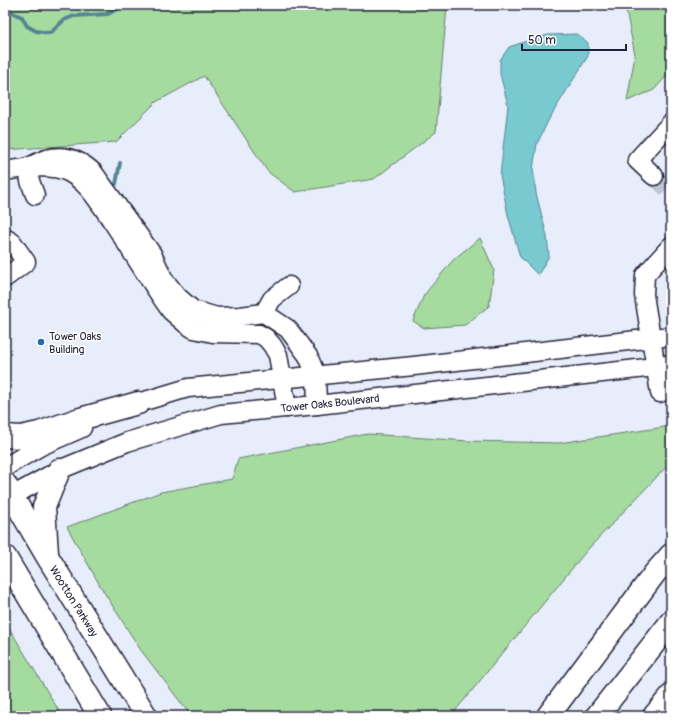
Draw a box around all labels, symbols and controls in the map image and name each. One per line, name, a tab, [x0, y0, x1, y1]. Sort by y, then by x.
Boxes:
scale bar	[522, 26, 626, 52]
text: 50 m	[528, 33, 556, 48]
place label: Tower Oaks Building	[49, 330, 101, 356]
marker: Tower Oaks Building	[36, 337, 46, 347]
street label: Tower Oaks Boulevard	[280, 392, 380, 415]
street label: Wootton Parkway	[47, 563, 101, 639]

